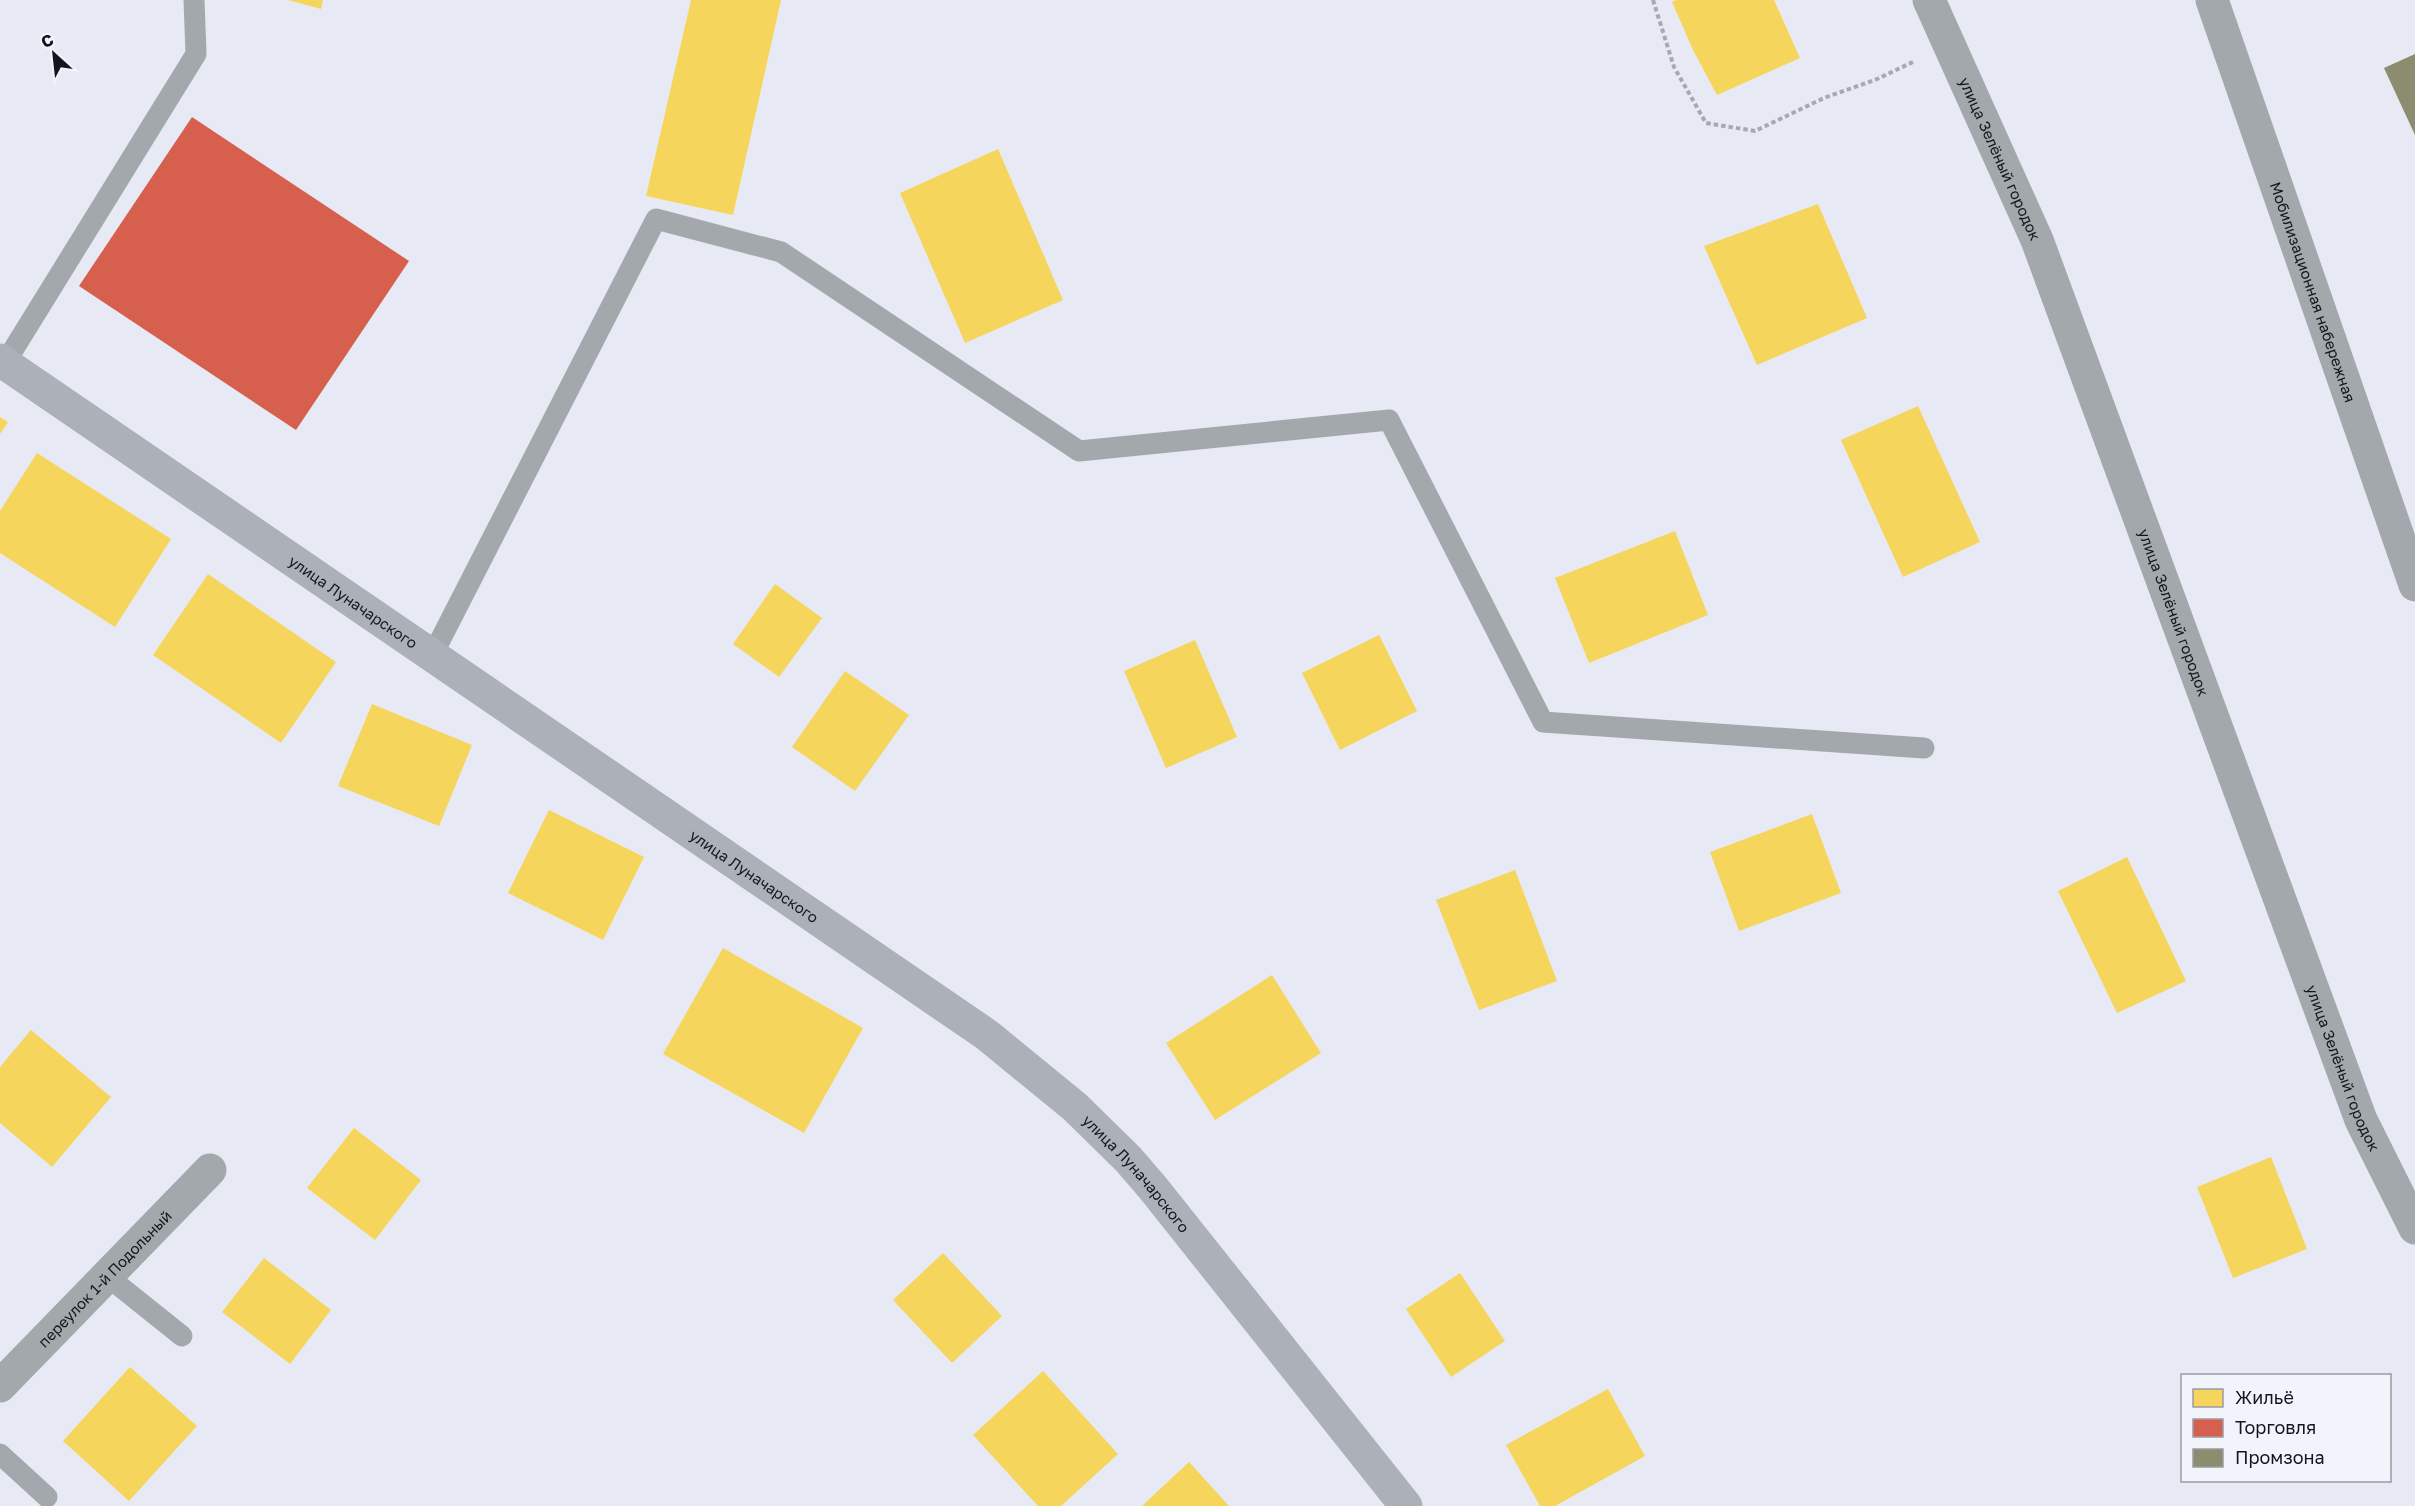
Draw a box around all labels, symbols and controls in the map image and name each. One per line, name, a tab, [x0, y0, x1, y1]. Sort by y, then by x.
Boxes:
north arrow	[24, 24, 84, 84]
text: С	[38, 29, 57, 52]
street label: улица Зелёный городок	[1956, 74, 2045, 243]
street label: Мобилизационная набережная	[2267, 179, 2360, 405]
street label: улица Зелёный городок	[2135, 526, 2213, 699]
street label: улица Луначарского	[286, 551, 421, 652]
street label: улица Луначарского	[687, 826, 822, 926]
street label: улица Зелёный городок	[2303, 982, 2384, 1154]
street label: улица Луначарского	[1079, 1111, 1194, 1236]
street label: переулок 1-й Подольный	[34, 1206, 175, 1351]
legend	[2181, 1374, 2391, 1482]
text: Жильё	[2235, 1386, 2294, 1408]
text: Торговля	[2235, 1416, 2316, 1438]
text: Промзона	[2235, 1446, 2325, 1468]

